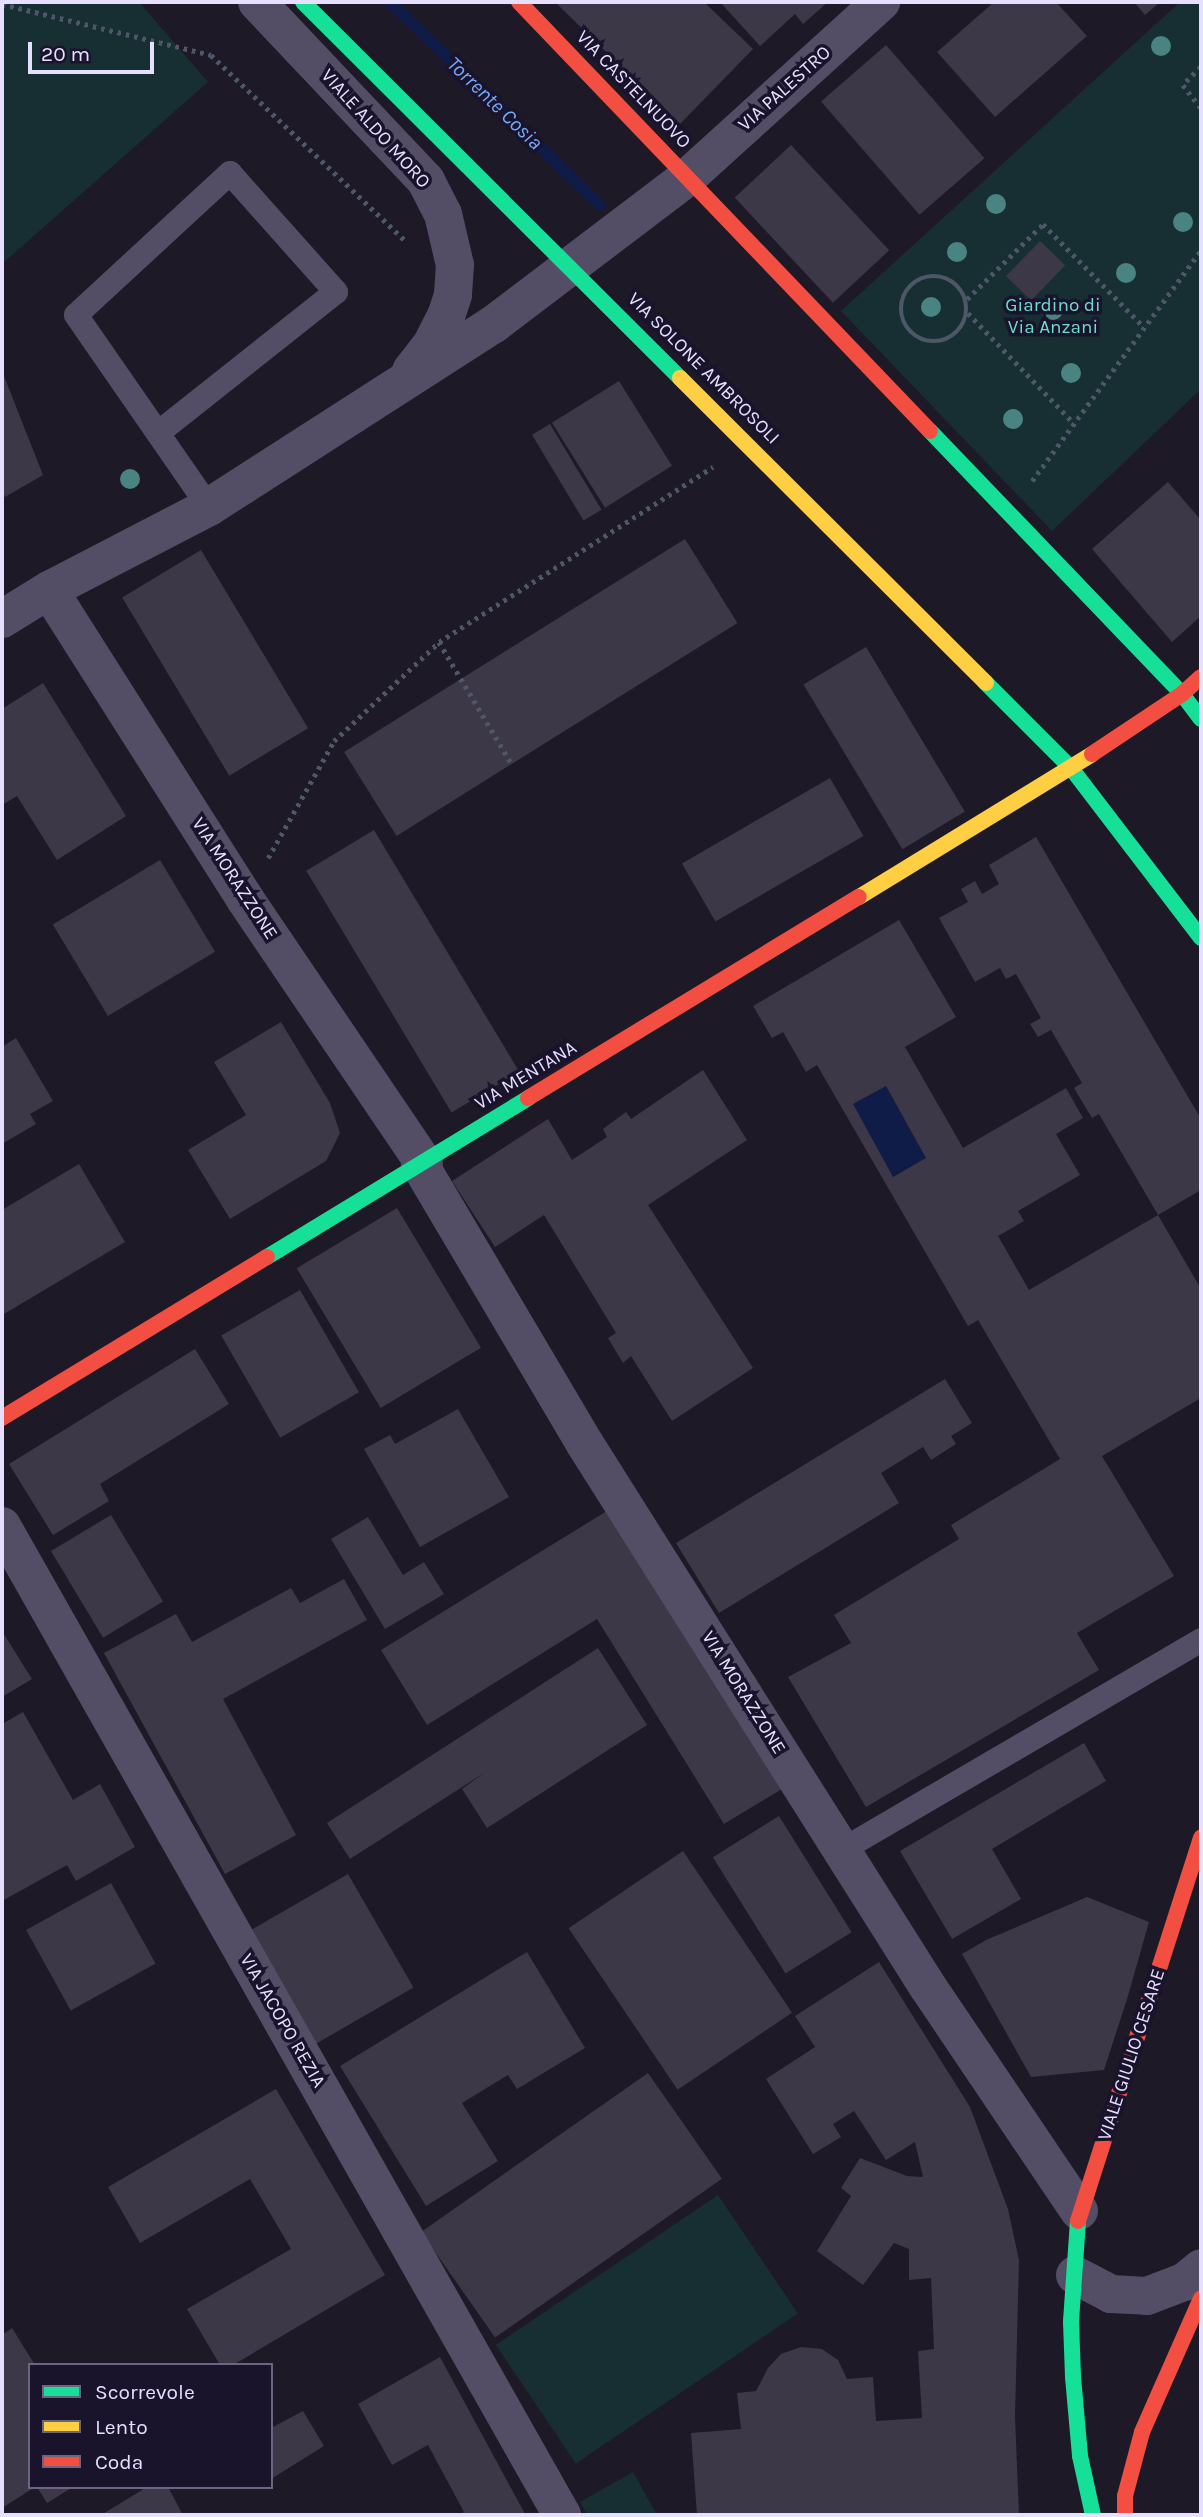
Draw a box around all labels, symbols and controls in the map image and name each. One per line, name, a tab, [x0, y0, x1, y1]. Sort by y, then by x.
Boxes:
street label: VIA CASTELNUOVO	[571, 26, 695, 154]
scale bar	[32, 28, 158, 72]
text: 20 m	[41, 42, 90, 66]
street label: VIA PALESTRO	[734, 42, 836, 136]
water label: Torrente Cosia	[442, 51, 548, 155]
street label: VIALE ALDO MORO	[316, 65, 434, 193]
street label: VIA SOLONE AMBROSOLI	[622, 288, 784, 450]
park label: Giardino di Via Anzani	[1005, 295, 1101, 339]
street label: VIA MORAZZONE	[186, 814, 282, 944]
street label: VIA MENTANA	[471, 1037, 581, 1115]
street label: VIA MORAZZONE	[696, 1627, 790, 1759]
street label: VIA JACOPO REZIA	[234, 1950, 330, 2092]
street label: VIALE GIULIO CESARE	[1094, 1966, 1170, 2144]
legend	[28, 2363, 273, 2489]
text: Scorrevole	[95, 2380, 195, 2404]
text: Lento	[95, 2415, 148, 2439]
text: Coda	[95, 2450, 143, 2474]

